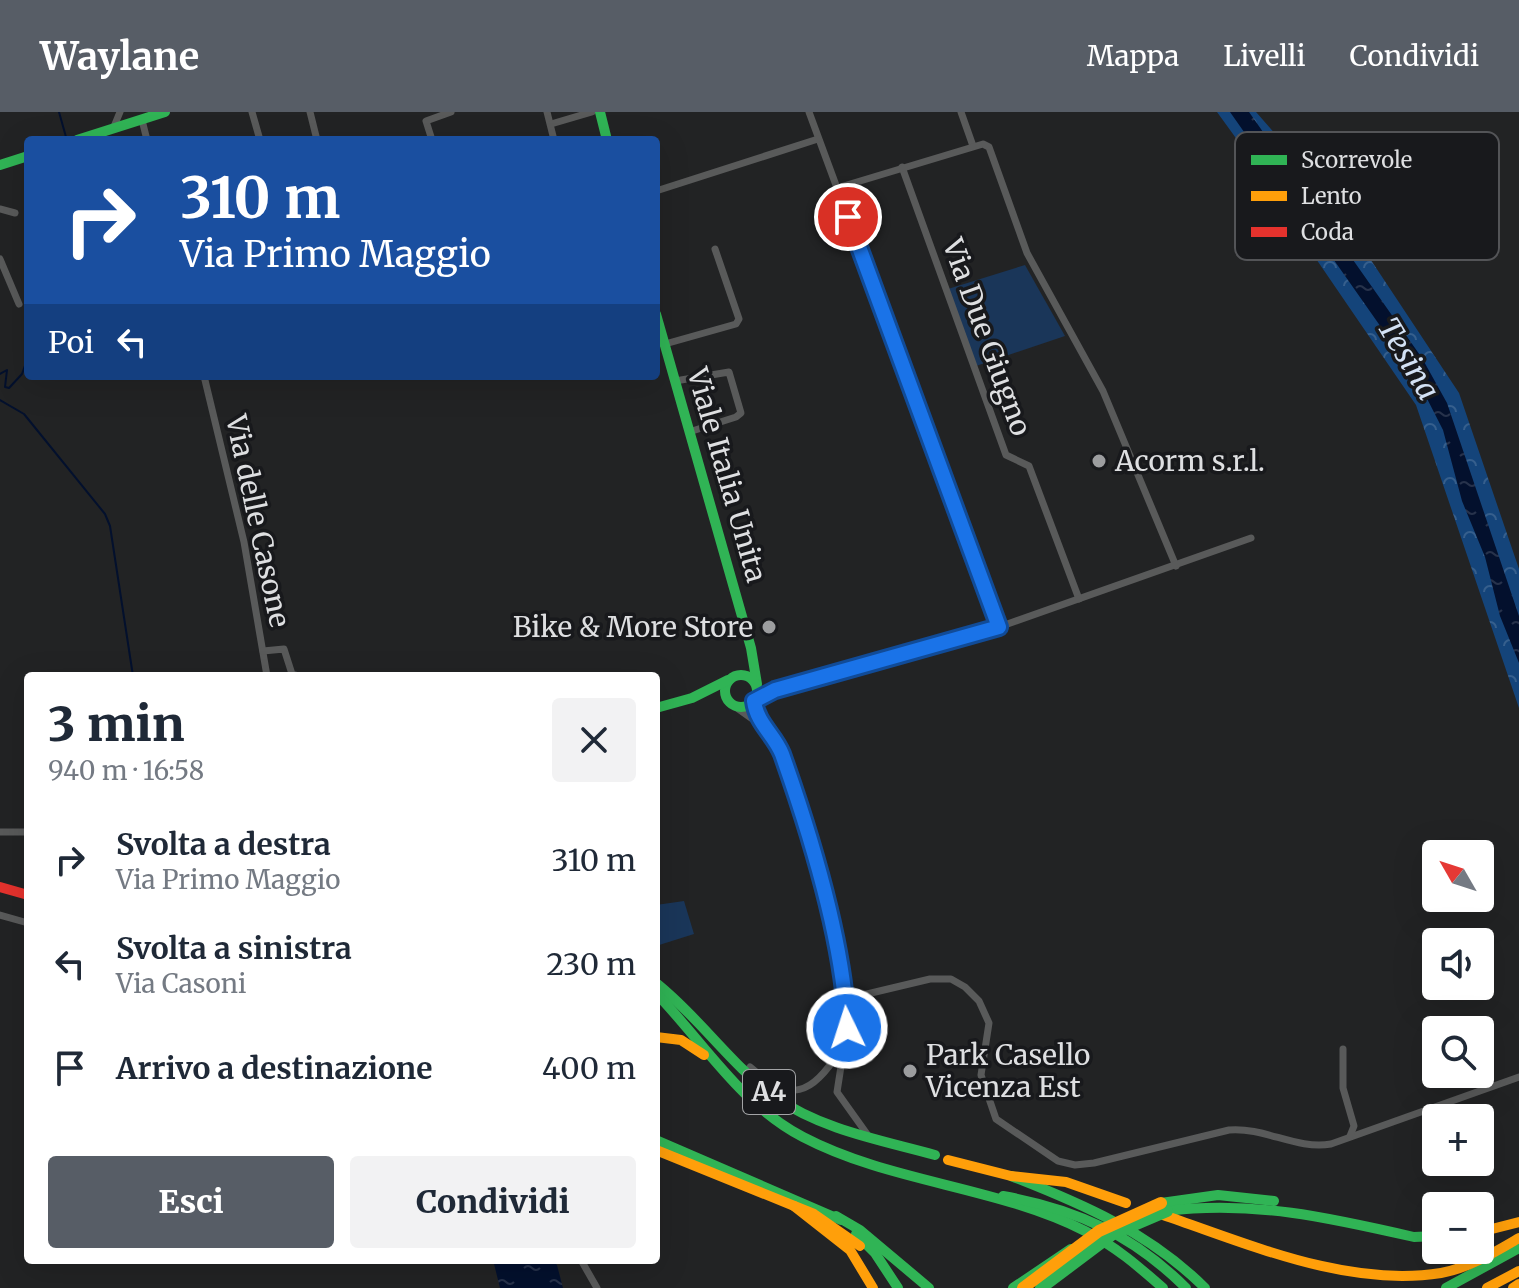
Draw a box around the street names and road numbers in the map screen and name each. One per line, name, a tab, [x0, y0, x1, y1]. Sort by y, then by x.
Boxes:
street label: Via Due Giugno	[934, 232, 1039, 441]
street label: Viale Italia Unita	[679, 363, 775, 586]
street label: Via delle Casone	[218, 411, 298, 631]
road number: A4	[743, 1070, 795, 1114]

